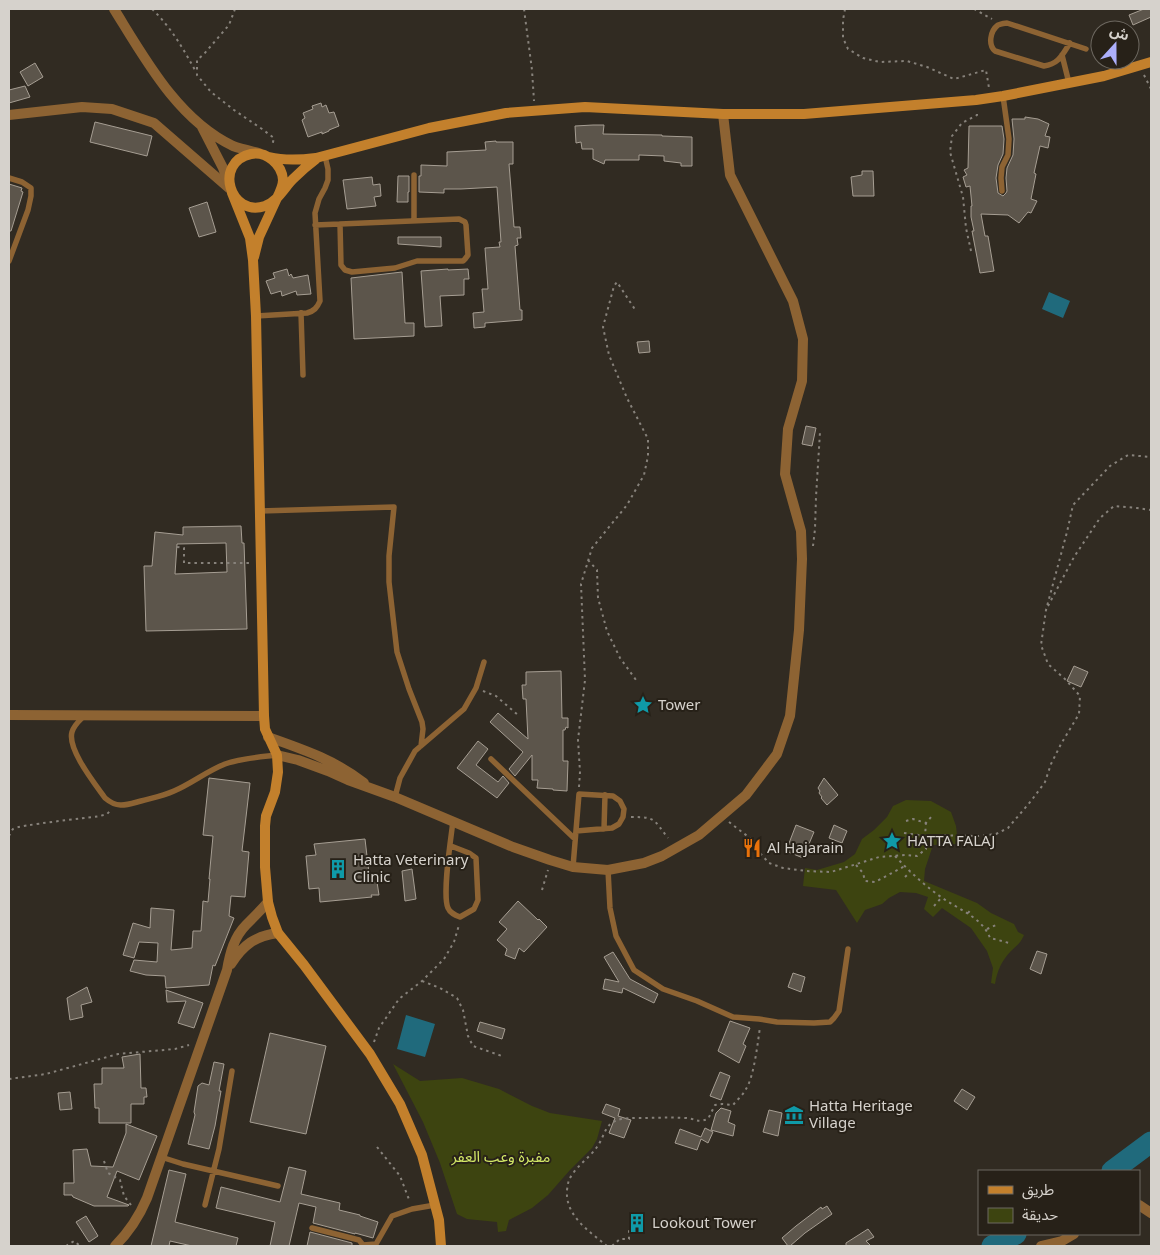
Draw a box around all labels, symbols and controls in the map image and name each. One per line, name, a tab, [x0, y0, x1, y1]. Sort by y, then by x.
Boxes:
north arrow	[1090, 20, 1140, 70]
text: ش	[1107, 20, 1132, 45]
place icon: Tower	[632, 694, 654, 716]
place label: Tower	[658, 694, 701, 714]
place icon: HATTA FALAJ	[881, 830, 903, 852]
place label: HATTA FALAJ	[907, 830, 995, 850]
restaurant icon: Al Hajarain	[741, 837, 763, 859]
place label: Al Hajarain	[767, 837, 844, 857]
place label: Hatta Veterinary Clinic	[353, 849, 469, 886]
building icon: Hatta Veterinary Clinic	[327, 858, 349, 880]
place label: Hatta Heritage Village	[809, 1095, 913, 1132]
museum icon: Hatta Heritage Village	[783, 1104, 805, 1126]
park label: مفبرة وعب العفر	[451, 1146, 550, 1166]
legend	[978, 1170, 1140, 1235]
text: طريق	[1022, 1179, 1054, 1200]
text: حديقة	[1022, 1204, 1058, 1224]
building icon: Lookout Tower	[626, 1212, 648, 1234]
place label: Lookout Tower	[652, 1212, 756, 1232]

